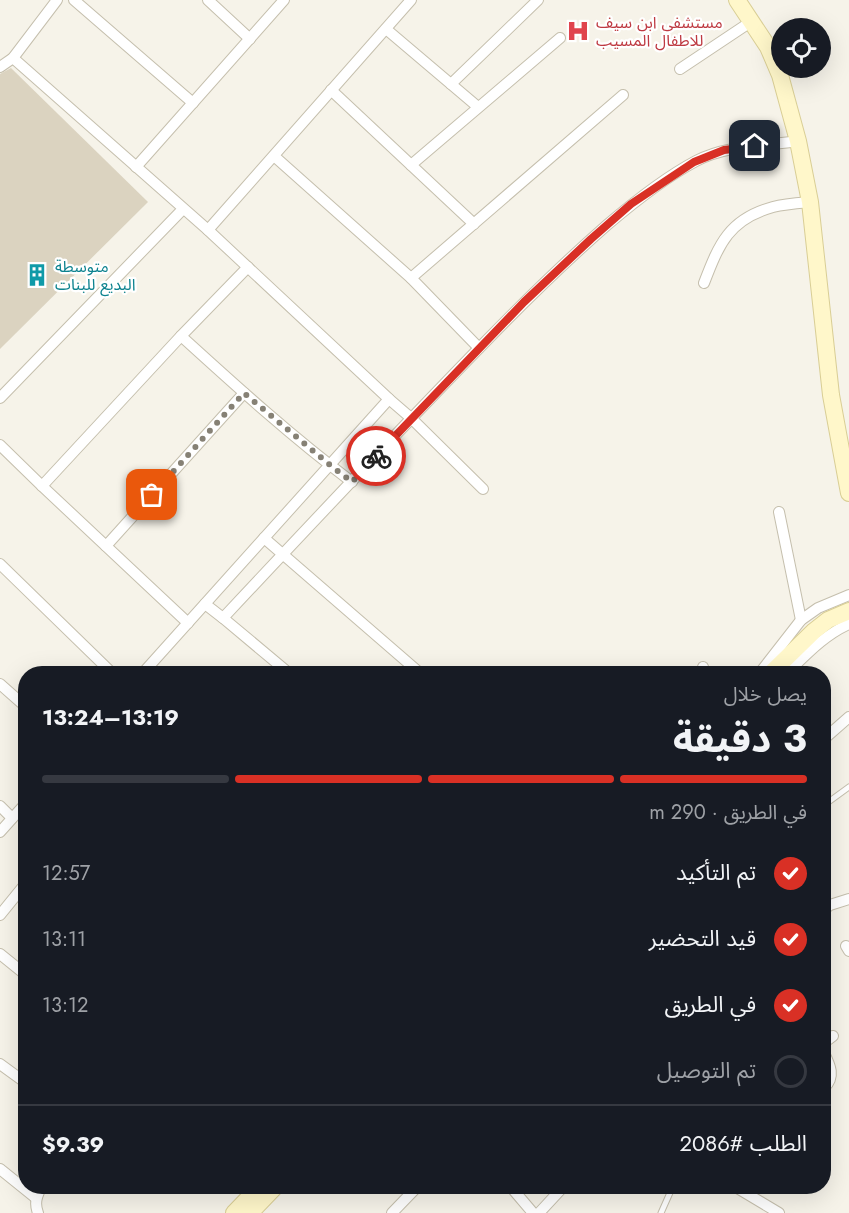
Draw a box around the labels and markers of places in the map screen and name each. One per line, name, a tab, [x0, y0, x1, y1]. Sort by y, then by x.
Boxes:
place label: مستشفى ابن سيف للاطفال المسيب	[596, 11, 723, 52]
hospital icon: مستشفى ابن سيف للاطفال المسيب	[565, 18, 591, 44]
pin	[729, 120, 780, 171]
place label: متوسطة البديع للبنات	[55, 255, 136, 297]
building icon: متوسطة البديع للبنات	[24, 262, 50, 288]
pin	[126, 469, 177, 520]

